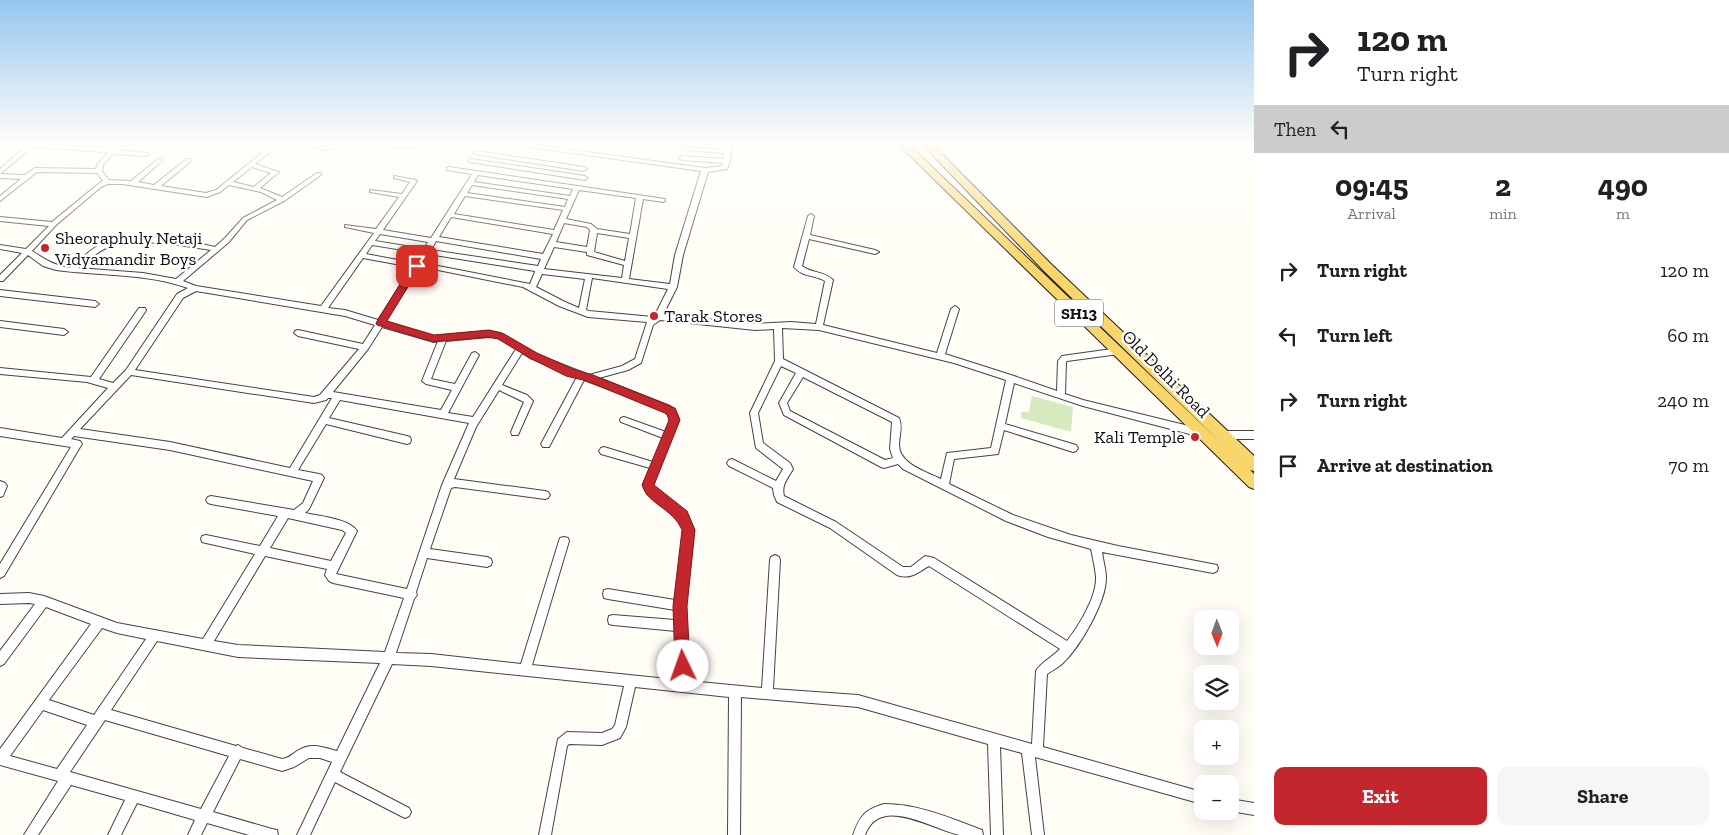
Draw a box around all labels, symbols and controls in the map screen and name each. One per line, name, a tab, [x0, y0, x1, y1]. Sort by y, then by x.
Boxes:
text: 120 m	[1357, 18, 1447, 60]
icon: right	[1274, 20, 1339, 85]
text: Turn right	[1357, 60, 1458, 87]
icon: left	[1326, 115, 1354, 143]
text: Then	[1274, 118, 1316, 141]
text: 09:45	[1335, 168, 1408, 204]
text: 2	[1495, 168, 1511, 204]
text: 490	[1598, 168, 1648, 204]
text: Arrival	[1348, 204, 1396, 223]
text: min	[1489, 204, 1517, 223]
text: m	[1616, 204, 1630, 223]
place label: Sheoraphuly Netaji Vidyamandir Boys	[54, 227, 202, 270]
marker: Sheoraphuly Netaji Vidyamandir Boys	[39, 242, 51, 254]
pin	[396, 245, 438, 287]
icon: arrive	[403, 252, 431, 280]
icon: right	[1274, 257, 1302, 285]
text: Turn right	[1317, 259, 1407, 282]
text: 120 m	[1660, 259, 1709, 282]
road number: SH13	[1055, 300, 1103, 326]
place label: Tarak Stores	[664, 305, 763, 327]
marker: Tarak Stores	[648, 310, 660, 322]
icon: left	[1274, 322, 1302, 350]
text: Turn left	[1317, 324, 1392, 347]
text: 60 m	[1667, 324, 1709, 347]
street label: Old Delhi Road	[1117, 325, 1215, 423]
icon: right	[1274, 387, 1302, 415]
text: Turn right	[1317, 389, 1407, 412]
text: 240 m	[1657, 389, 1709, 412]
place label: Kali Temple	[1094, 426, 1185, 448]
marker: Kali Temple	[1189, 431, 1201, 443]
icon: arrive	[1274, 452, 1302, 480]
text: Arrive at destination	[1317, 454, 1493, 477]
text: 70 m	[1668, 454, 1709, 477]
north arrow	[1194, 610, 1239, 655]
map controls	[1194, 610, 1239, 820]
position arrow	[656, 639, 708, 691]
button: layers	[1194, 665, 1239, 710]
button: +	[1194, 720, 1239, 765]
button: Exit	[1274, 767, 1487, 825]
button: Share	[1497, 767, 1709, 825]
button: −	[1194, 775, 1239, 820]

